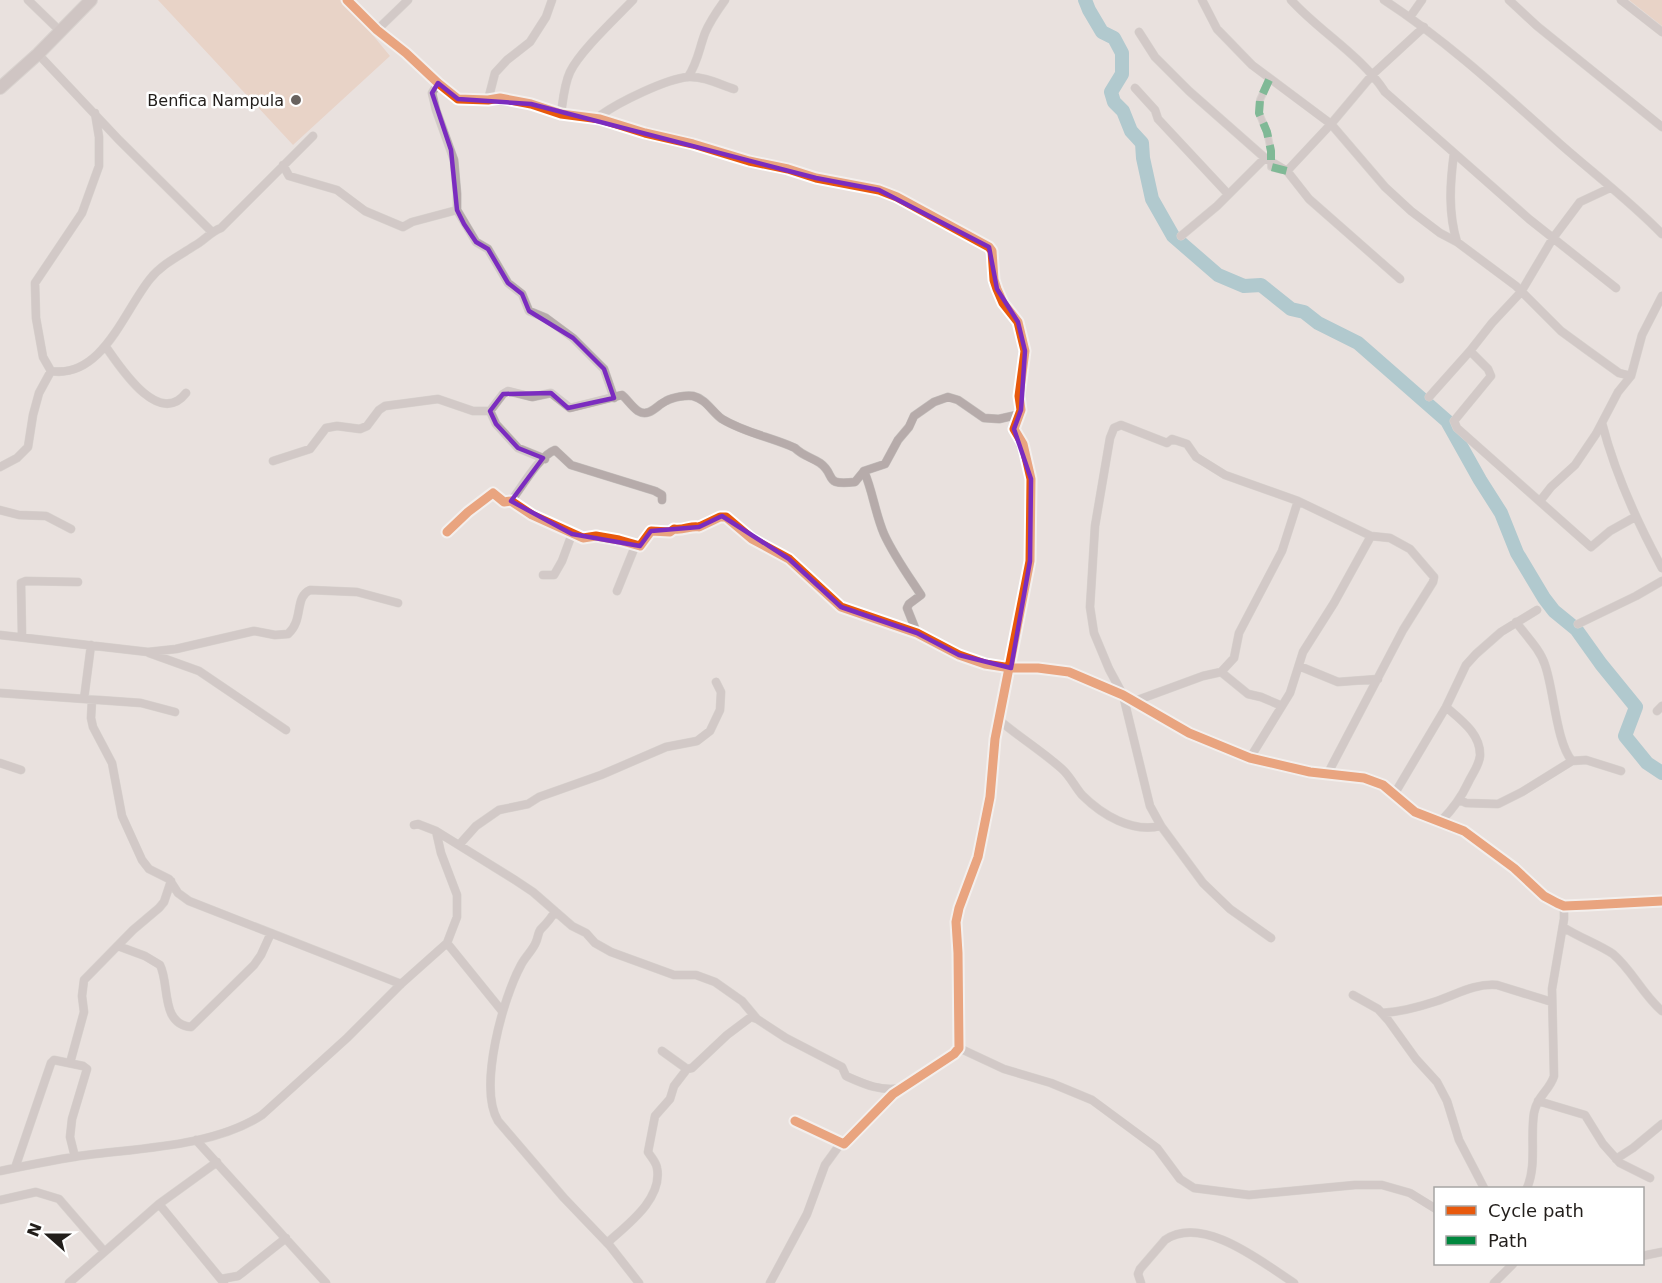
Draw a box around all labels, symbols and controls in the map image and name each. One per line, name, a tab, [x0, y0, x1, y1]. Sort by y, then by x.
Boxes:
place label: Benfica Nampula	[147, 91, 284, 110]
marker: Benfica Nampula	[289, 93, 303, 107]
legend	[1434, 1187, 1644, 1265]
text: Cycle path	[1488, 1200, 1584, 1221]
north arrow	[18, 1205, 78, 1265]
text: N	[23, 1220, 46, 1239]
text: Path	[1488, 1230, 1528, 1251]

